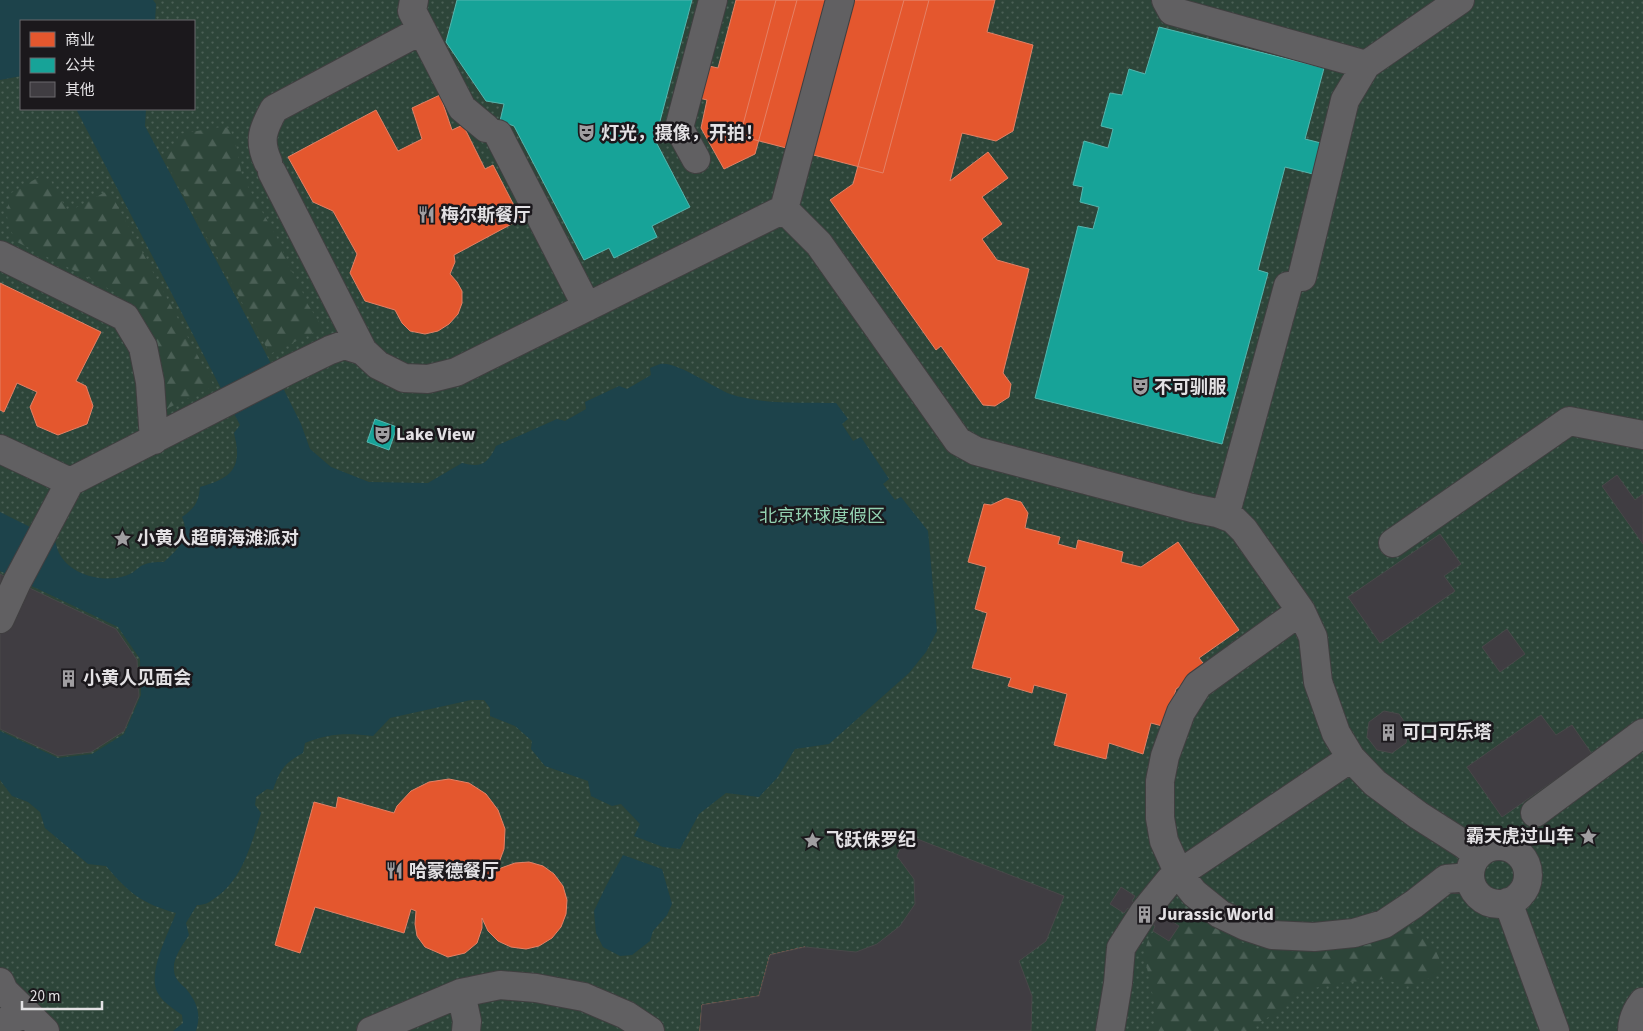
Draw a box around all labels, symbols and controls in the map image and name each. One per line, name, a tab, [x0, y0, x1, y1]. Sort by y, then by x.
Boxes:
legend	[20, 20, 195, 110]
text: 商业	[65, 30, 95, 51]
text: 公共	[65, 55, 95, 76]
text: 其他	[65, 80, 95, 101]
place label: 灯光，摄像，开拍！	[601, 121, 763, 146]
theatre icon: 灯光，摄像，开拍！	[577, 123, 597, 143]
place label: 梅尔斯餐厅	[441, 203, 531, 228]
restaurant icon: 梅尔斯餐厅	[417, 205, 437, 225]
place label: 不可驯服	[1154, 375, 1227, 400]
theatre icon: 不可驯服	[1130, 377, 1150, 397]
place label: Lake View	[396, 422, 475, 447]
theatre icon: Lake View	[372, 424, 392, 444]
park label: 北京环球度假区	[759, 504, 885, 529]
place label: 小黄人超萌海滩派对	[137, 526, 299, 551]
place icon: 小黄人超萌海滩派对	[113, 528, 133, 548]
place label: 小黄人见面会	[83, 666, 191, 691]
building icon: 小黄人见面会	[59, 668, 79, 688]
place label: 可口可乐塔	[1402, 720, 1492, 745]
building icon: 可口可乐塔	[1378, 722, 1398, 742]
place label: 霸天虎过山车	[1466, 824, 1574, 849]
place icon: 霸天虎过山车	[1578, 826, 1598, 846]
place label: 飞跃侏罗纪	[826, 828, 916, 853]
place icon: 飞跃侏罗纪	[802, 830, 822, 850]
place label: 哈蒙德餐厅	[409, 859, 499, 884]
restaurant icon: 哈蒙德餐厅	[385, 861, 405, 881]
place label: Jurassic World	[1158, 902, 1274, 927]
building icon: Jurassic World	[1134, 904, 1154, 924]
scale bar	[22, 978, 102, 1010]
text: 20 m	[30, 986, 60, 1007]

